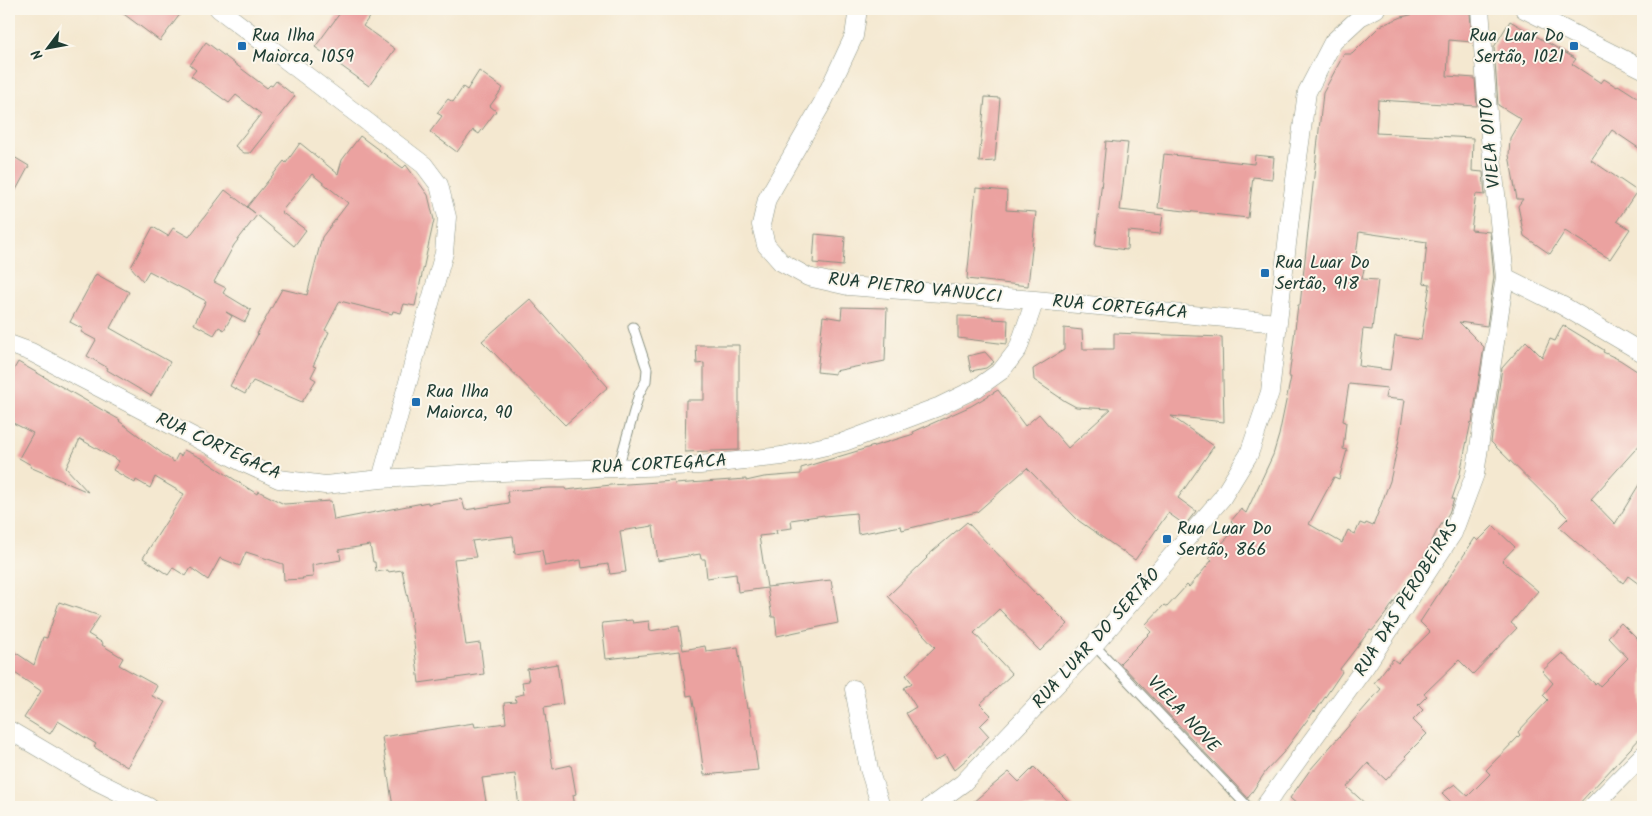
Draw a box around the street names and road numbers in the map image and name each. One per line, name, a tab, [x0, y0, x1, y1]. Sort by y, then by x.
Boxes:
street label: VIELA OITO	[1473, 96, 1509, 190]
street label: RUA PIETRO VANUCCI	[827, 265, 1003, 313]
street label: RUA CORTEGACA	[1051, 288, 1189, 328]
street label: RUA CORTEGACA	[150, 405, 286, 489]
street label: RUA CORTEGACA	[591, 447, 728, 483]
street label: RUA DAS PEROBEIRAS	[1347, 515, 1467, 683]
street label: RUA LUAR DO SERTÃO	[1026, 562, 1168, 716]
street label: VIELA NOVE	[1139, 670, 1227, 761]

